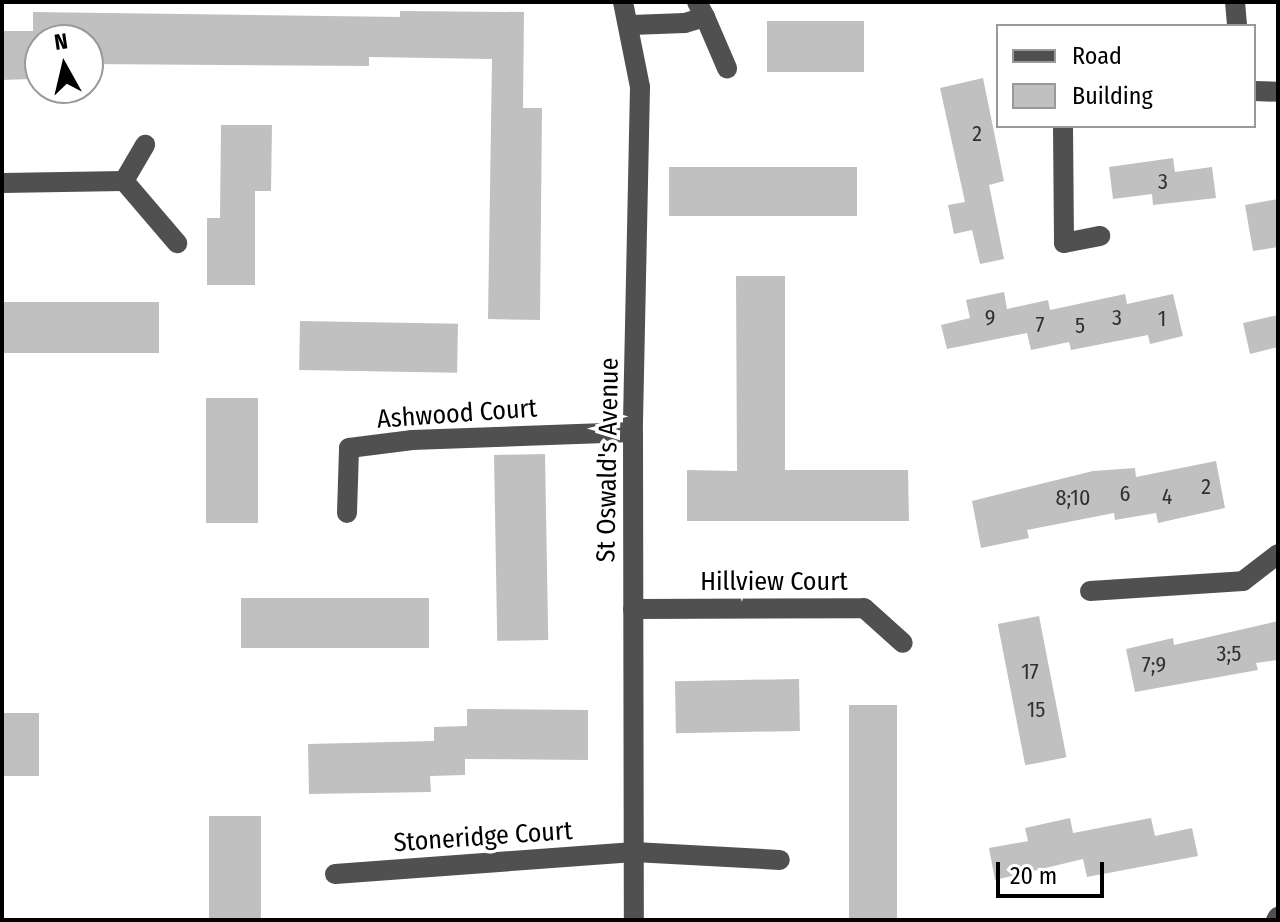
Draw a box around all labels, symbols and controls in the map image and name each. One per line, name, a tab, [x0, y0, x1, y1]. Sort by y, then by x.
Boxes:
north arrow	[24, 24, 104, 104]
legend	[996, 24, 1256, 128]
text: N	[52, 27, 69, 56]
text: Road	[1072, 42, 1122, 70]
text: Building	[1072, 82, 1153, 110]
house number: 2	[972, 121, 982, 147]
house number: 3	[1158, 169, 1168, 195]
house number: 9	[985, 305, 995, 331]
house number: 3	[1112, 305, 1122, 331]
house number: 1	[1158, 306, 1166, 332]
house number: 7	[1036, 312, 1044, 338]
house number: 5	[1075, 313, 1085, 339]
street label: St Oswald's Avenue	[591, 357, 625, 563]
street label: Ashwood Court	[376, 393, 538, 435]
house number: 2	[1201, 474, 1211, 500]
house number: 6	[1120, 481, 1130, 507]
house number: 4	[1162, 484, 1172, 510]
house number: 8;10	[1056, 485, 1090, 511]
street label: Hillview Court	[700, 566, 848, 598]
house number: 3;5	[1217, 641, 1241, 667]
house number: 7;9	[1142, 652, 1166, 678]
house number: 17	[1021, 659, 1039, 685]
house number: 15	[1027, 697, 1045, 723]
street label: Stoneridge Court	[393, 815, 573, 859]
scale bar	[1000, 846, 1108, 896]
text: 20 m	[1010, 862, 1057, 890]

